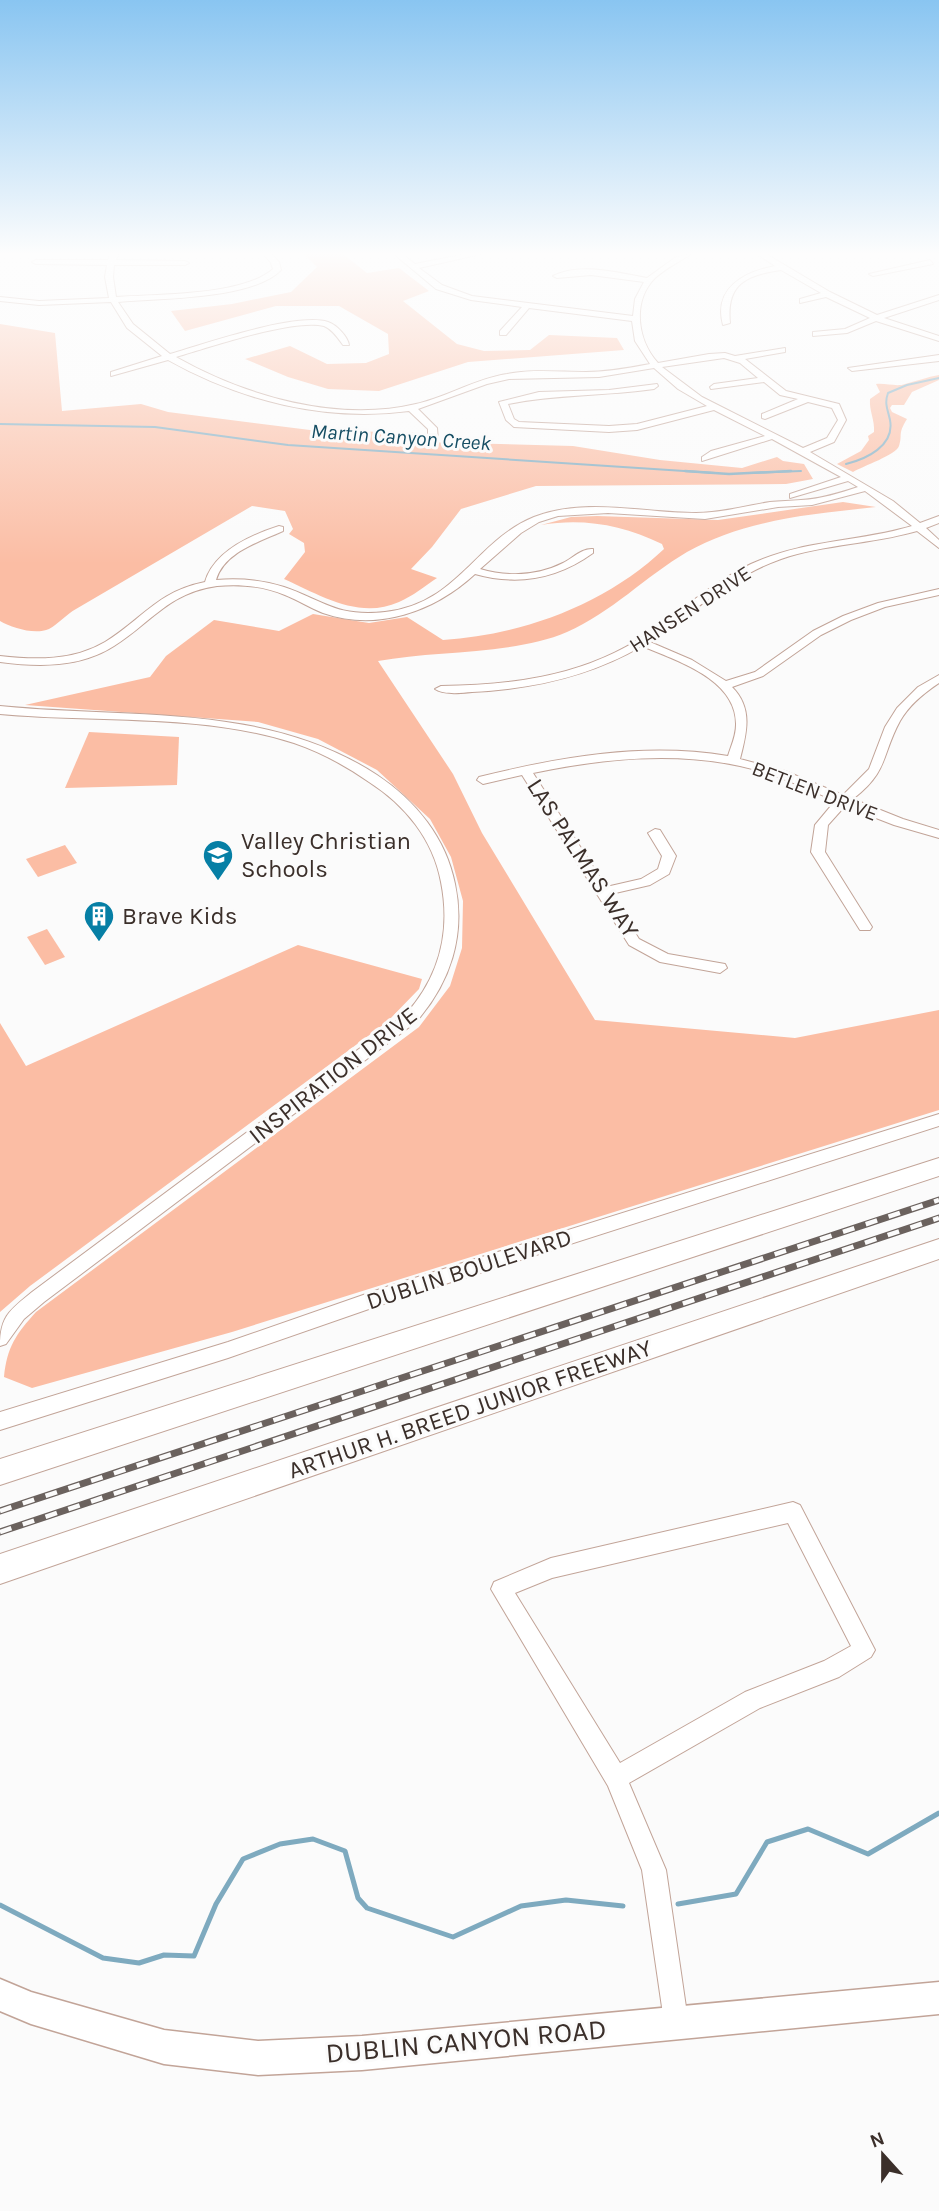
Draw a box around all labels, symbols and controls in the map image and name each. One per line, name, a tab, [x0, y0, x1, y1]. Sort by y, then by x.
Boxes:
water label: Martin Canyon Creek	[310, 419, 492, 455]
street label: HANSEN DRIVE	[625, 561, 755, 657]
street label: BETLEN DRIVE	[749, 756, 881, 826]
street label: LAS PALMAS WAY	[521, 773, 645, 943]
place label: Valley Christian Schools	[241, 827, 411, 883]
school or university icon: Valley Christian Schools	[201, 838, 235, 882]
building icon: Brave Kids	[82, 899, 116, 943]
place label: Brave Kids	[122, 902, 237, 930]
street label: INSPIRATION DRIVE	[243, 1001, 423, 1149]
street label: DUBLIN BOULEVARD	[363, 1223, 575, 1315]
street label: ARTHUR H. BREED JUNIOR FREEWAY	[285, 1334, 655, 1484]
street label: DUBLIN CANYON ROAD	[324, 2012, 608, 2070]
north arrow	[848, 2120, 918, 2190]
text: N	[867, 2127, 888, 2153]

